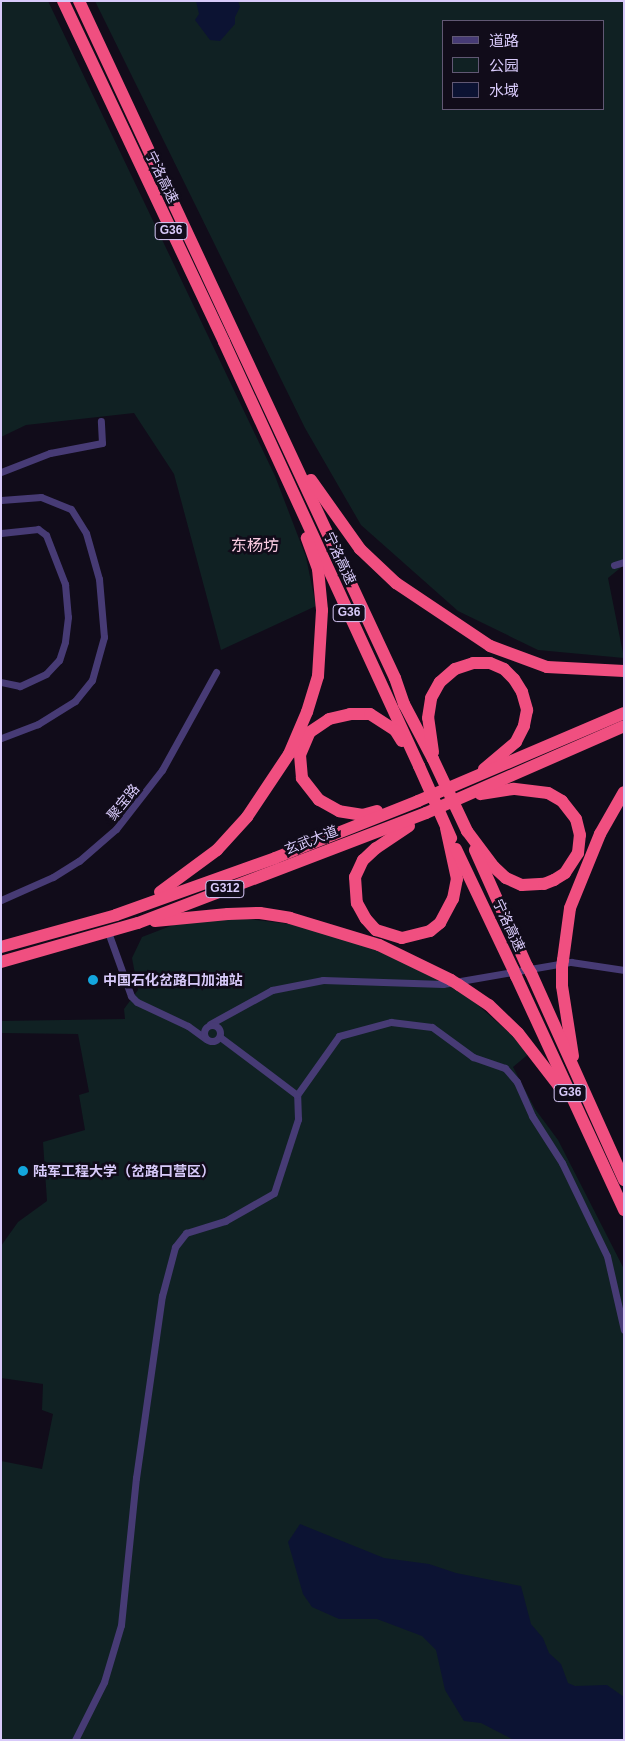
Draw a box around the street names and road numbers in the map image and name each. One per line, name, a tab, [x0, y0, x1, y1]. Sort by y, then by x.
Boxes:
street label: 宁洛高速	[142, 148, 182, 206]
road number: G36	[154, 222, 188, 240]
street label: 宁洛高速	[321, 529, 359, 587]
road number: G36	[332, 604, 366, 622]
street label: 聚宝路	[103, 780, 143, 824]
street label: 玄武大道	[282, 822, 340, 858]
road number: G312	[205, 880, 245, 899]
street label: 宁洛高速	[490, 896, 528, 954]
road number: G36	[552, 1084, 588, 1102]

